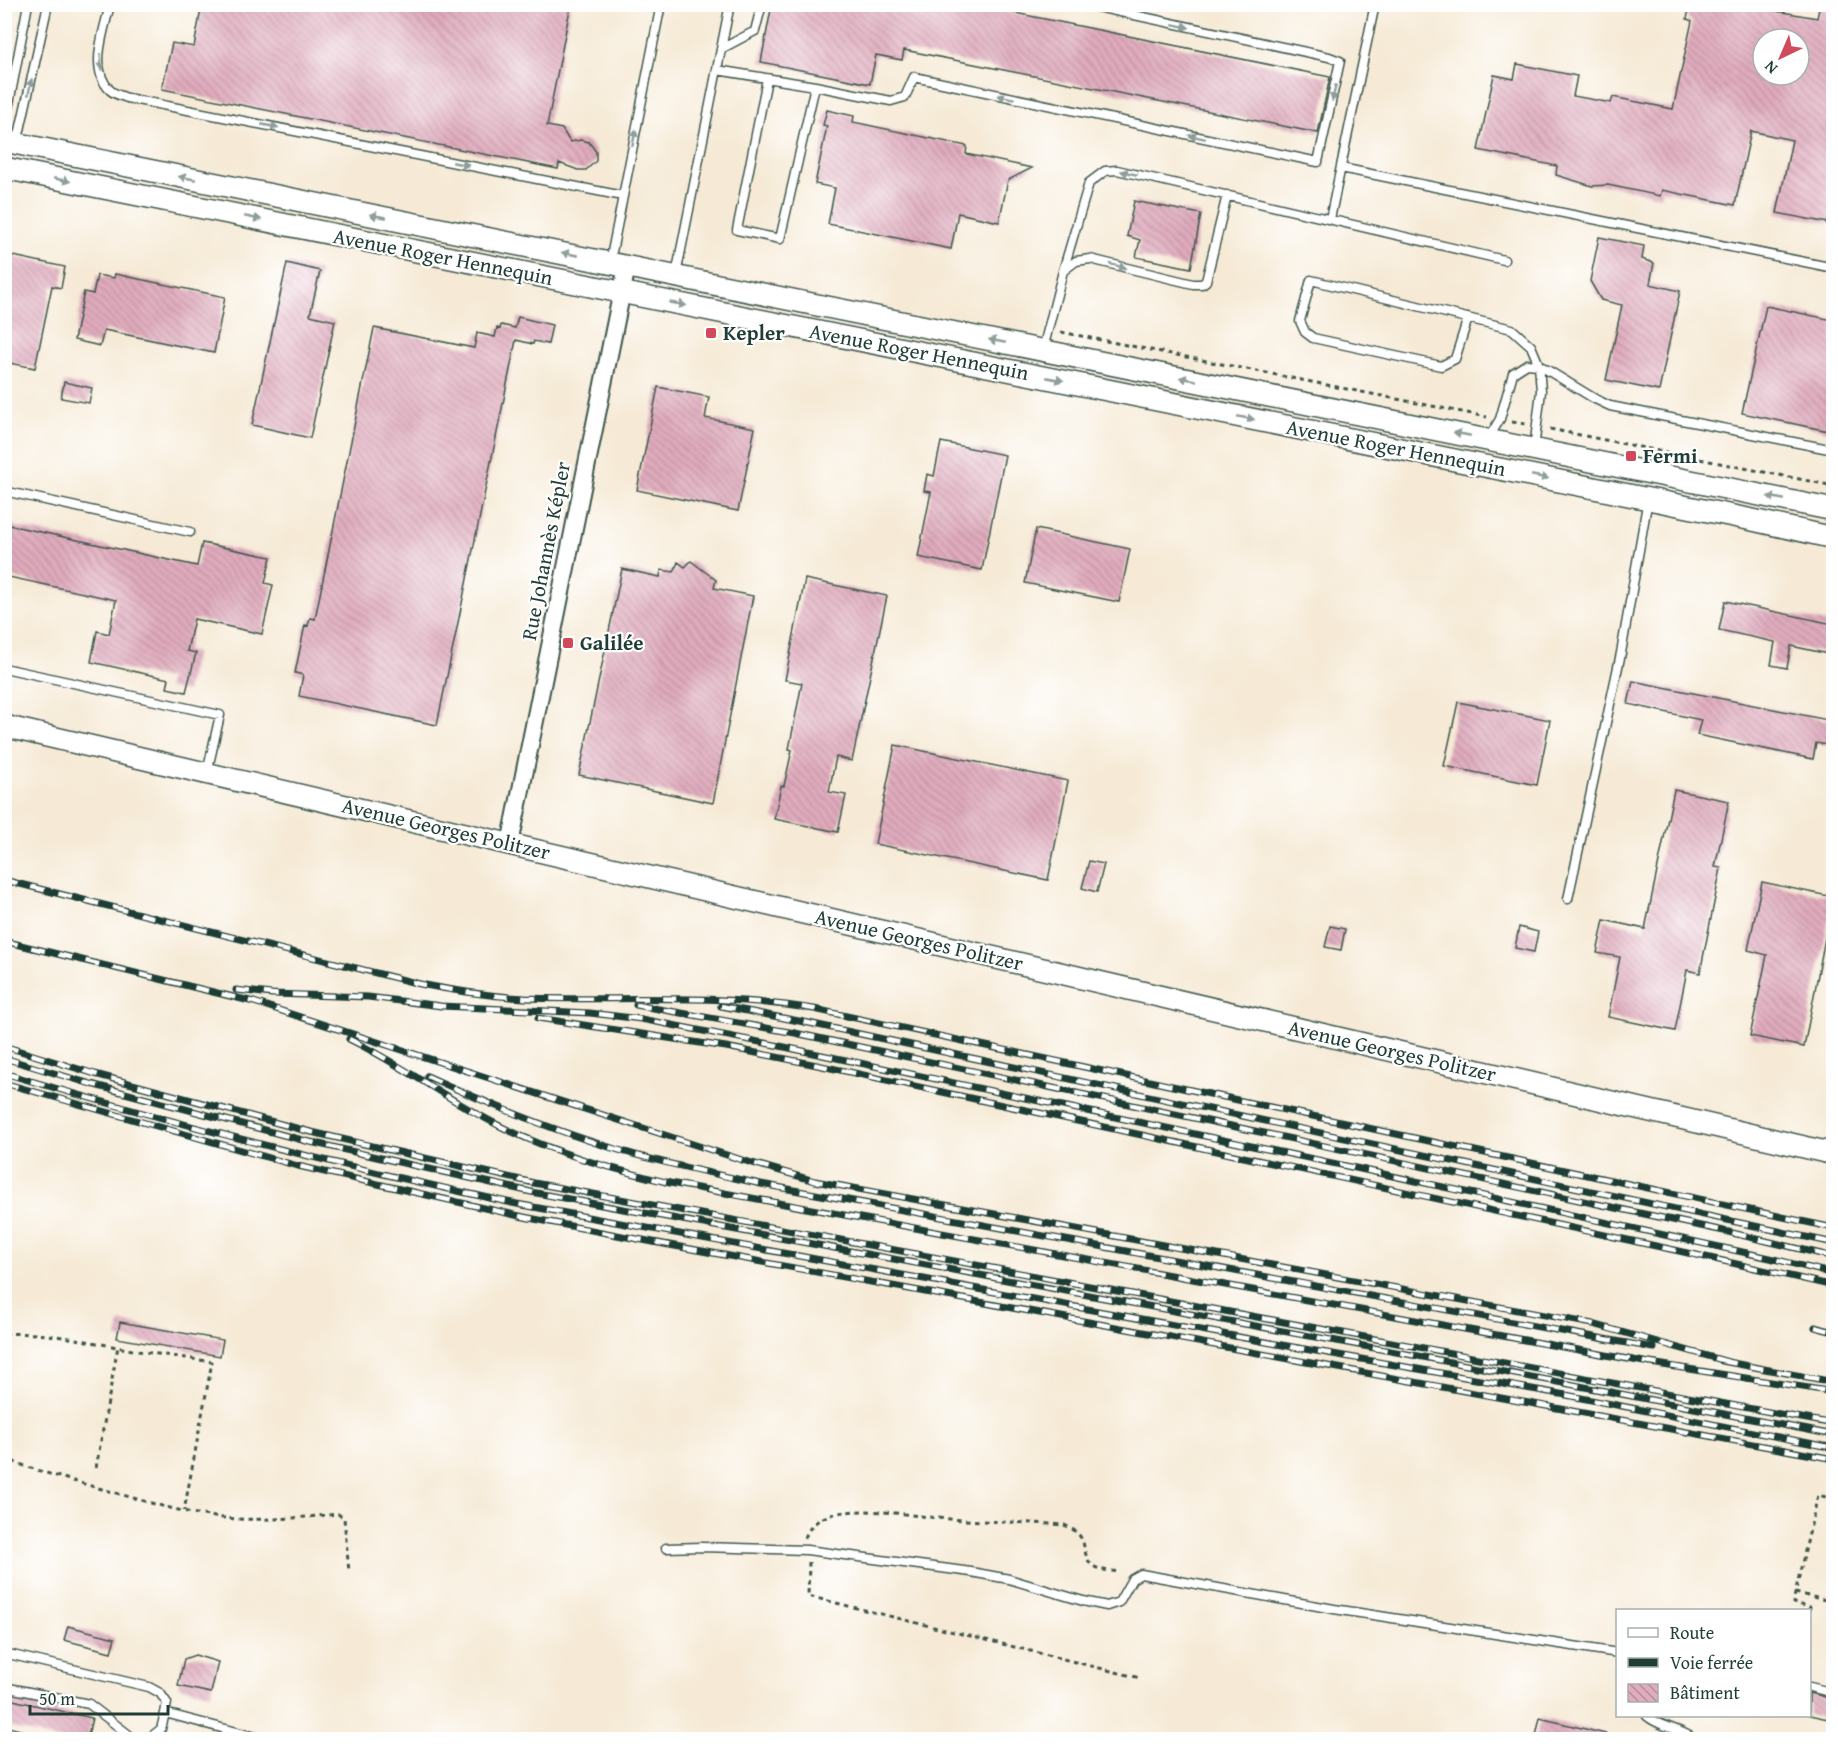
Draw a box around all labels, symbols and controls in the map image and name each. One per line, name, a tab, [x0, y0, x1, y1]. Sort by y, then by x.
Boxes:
one-way arrow	[1172, 22, 1191, 31]
north arrow	[1751, 27, 1811, 87]
one-way arrow	[96, 53, 105, 72]
text: N	[1758, 55, 1783, 80]
one-way arrow	[25, 78, 35, 96]
one-way arrow	[1329, 84, 1338, 103]
one-way arrow	[997, 91, 1015, 101]
one-way arrow	[260, 122, 279, 131]
one-way arrow	[630, 129, 639, 148]
one-way arrow	[1187, 132, 1206, 141]
one-way arrow	[452, 160, 471, 169]
one-way arrow	[1119, 167, 1138, 177]
one-way arrow	[178, 173, 197, 182]
one-way arrow	[53, 176, 72, 185]
one-way arrow	[369, 211, 388, 220]
one-way arrow	[244, 214, 262, 224]
street label: Avenue Roger Hennequin	[331, 220, 556, 293]
one-way arrow	[560, 249, 579, 258]
one-way arrow	[1109, 261, 1127, 271]
one-way arrow	[669, 300, 688, 309]
street label: Avenue Roger Hennequin	[807, 315, 1032, 388]
place label: Kepler	[723, 317, 785, 348]
marker: Kepler	[704, 326, 718, 340]
one-way arrow	[987, 336, 1006, 345]
one-way arrow	[1178, 374, 1197, 383]
one-way arrow	[1045, 375, 1064, 384]
street label: Avenue Roger Hennequin	[1284, 411, 1509, 484]
one-way arrow	[1237, 414, 1256, 423]
one-way arrow	[1452, 429, 1471, 439]
place label: Fermi	[1643, 440, 1698, 471]
marker: Fermi	[1624, 449, 1638, 463]
street label: Rue Johannès Képler	[513, 459, 578, 643]
one-way arrow	[1531, 473, 1550, 482]
one-way arrow	[1766, 493, 1785, 502]
place label: Galilée	[580, 627, 644, 658]
marker: Galilée	[561, 636, 575, 650]
street label: Avenue Georges Politzer	[339, 789, 554, 868]
street label: Avenue Georges Politzer	[812, 900, 1027, 979]
street label: Avenue Georges Politzer	[1285, 1011, 1500, 1090]
legend	[1616, 1609, 1811, 1717]
text: Route	[1670, 1619, 1714, 1646]
text: Voie ferrée	[1670, 1649, 1753, 1676]
scale bar	[30, 1678, 168, 1716]
text: Bâtiment	[1670, 1679, 1740, 1706]
text: 50 m	[39, 1685, 75, 1712]

